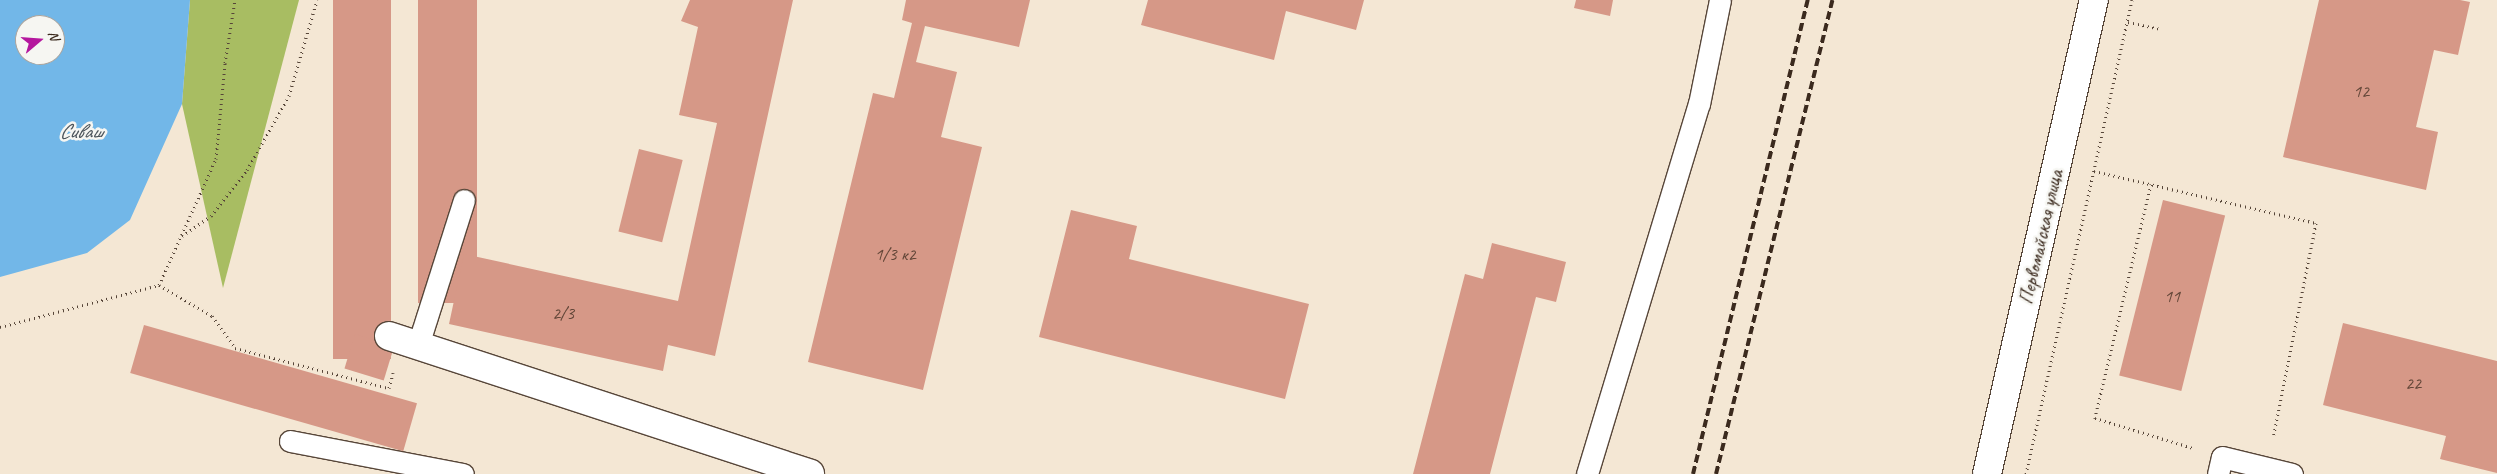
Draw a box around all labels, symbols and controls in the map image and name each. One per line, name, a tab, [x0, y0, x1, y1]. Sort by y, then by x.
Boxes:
north arrow	[15, 15, 65, 65]
text: N	[44, 29, 63, 42]
house number: 12	[2353, 80, 2369, 102]
water label: Сиваш	[59, 118, 103, 144]
street label: Первомайская улица	[2014, 167, 2068, 307]
house number: 1/3 к2	[874, 243, 916, 265]
house number: 11	[2164, 285, 2180, 307]
house number: 2/3	[552, 302, 574, 324]
house number: 22	[2405, 372, 2421, 394]

